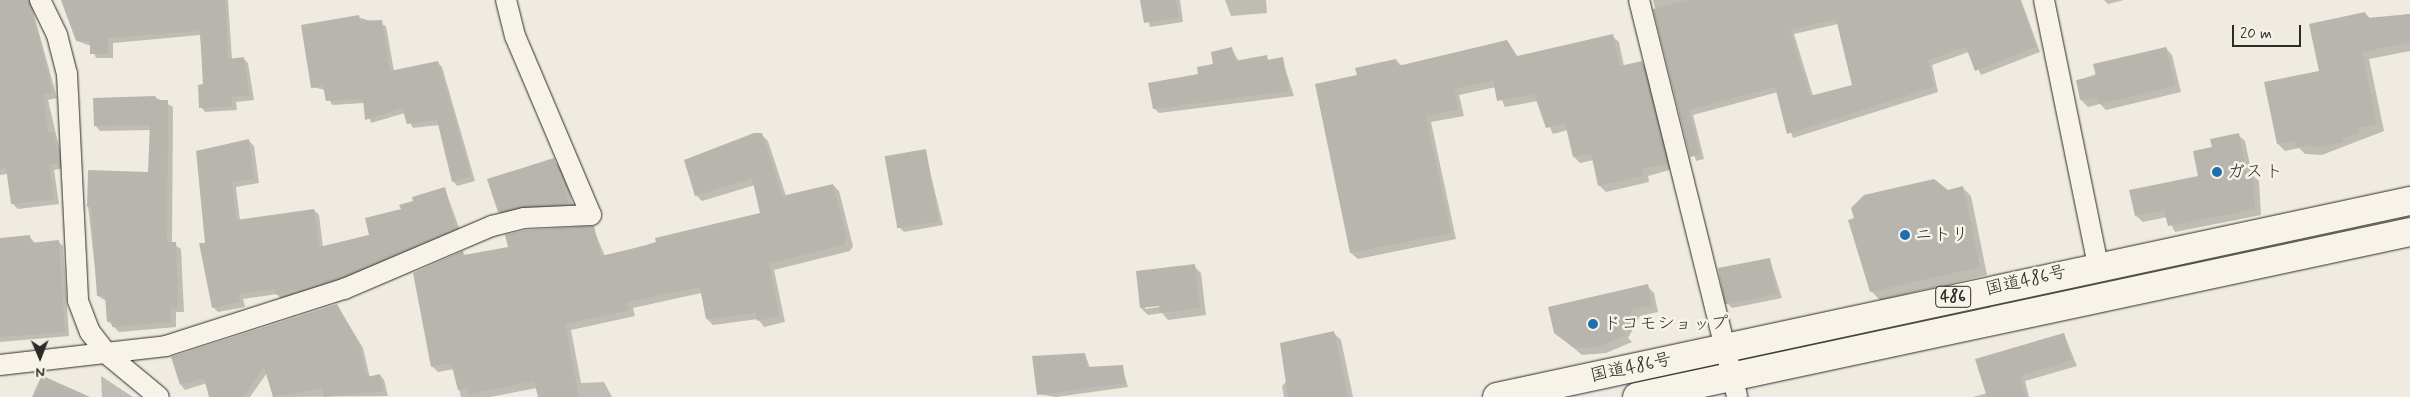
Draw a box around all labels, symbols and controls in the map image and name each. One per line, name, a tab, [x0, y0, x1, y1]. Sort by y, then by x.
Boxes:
scale bar	[2235, 15, 2304, 47]
text: 20 m	[2240, 24, 2272, 44]
place label: ガスト	[2227, 161, 2281, 183]
marker: ガスト	[2211, 166, 2223, 178]
place label: ニトリ	[1915, 224, 1969, 246]
marker: ニトリ	[1899, 229, 1911, 241]
street label: 国道486号	[1983, 261, 2069, 301]
road number: 486	[1934, 284, 1972, 310]
place label: ドコモショップ	[1603, 313, 1729, 335]
marker: ドコモショップ	[1587, 318, 1599, 330]
north arrow	[15, 332, 65, 382]
street label: 国道486号	[1588, 349, 1674, 387]
text: N	[35, 363, 45, 381]

